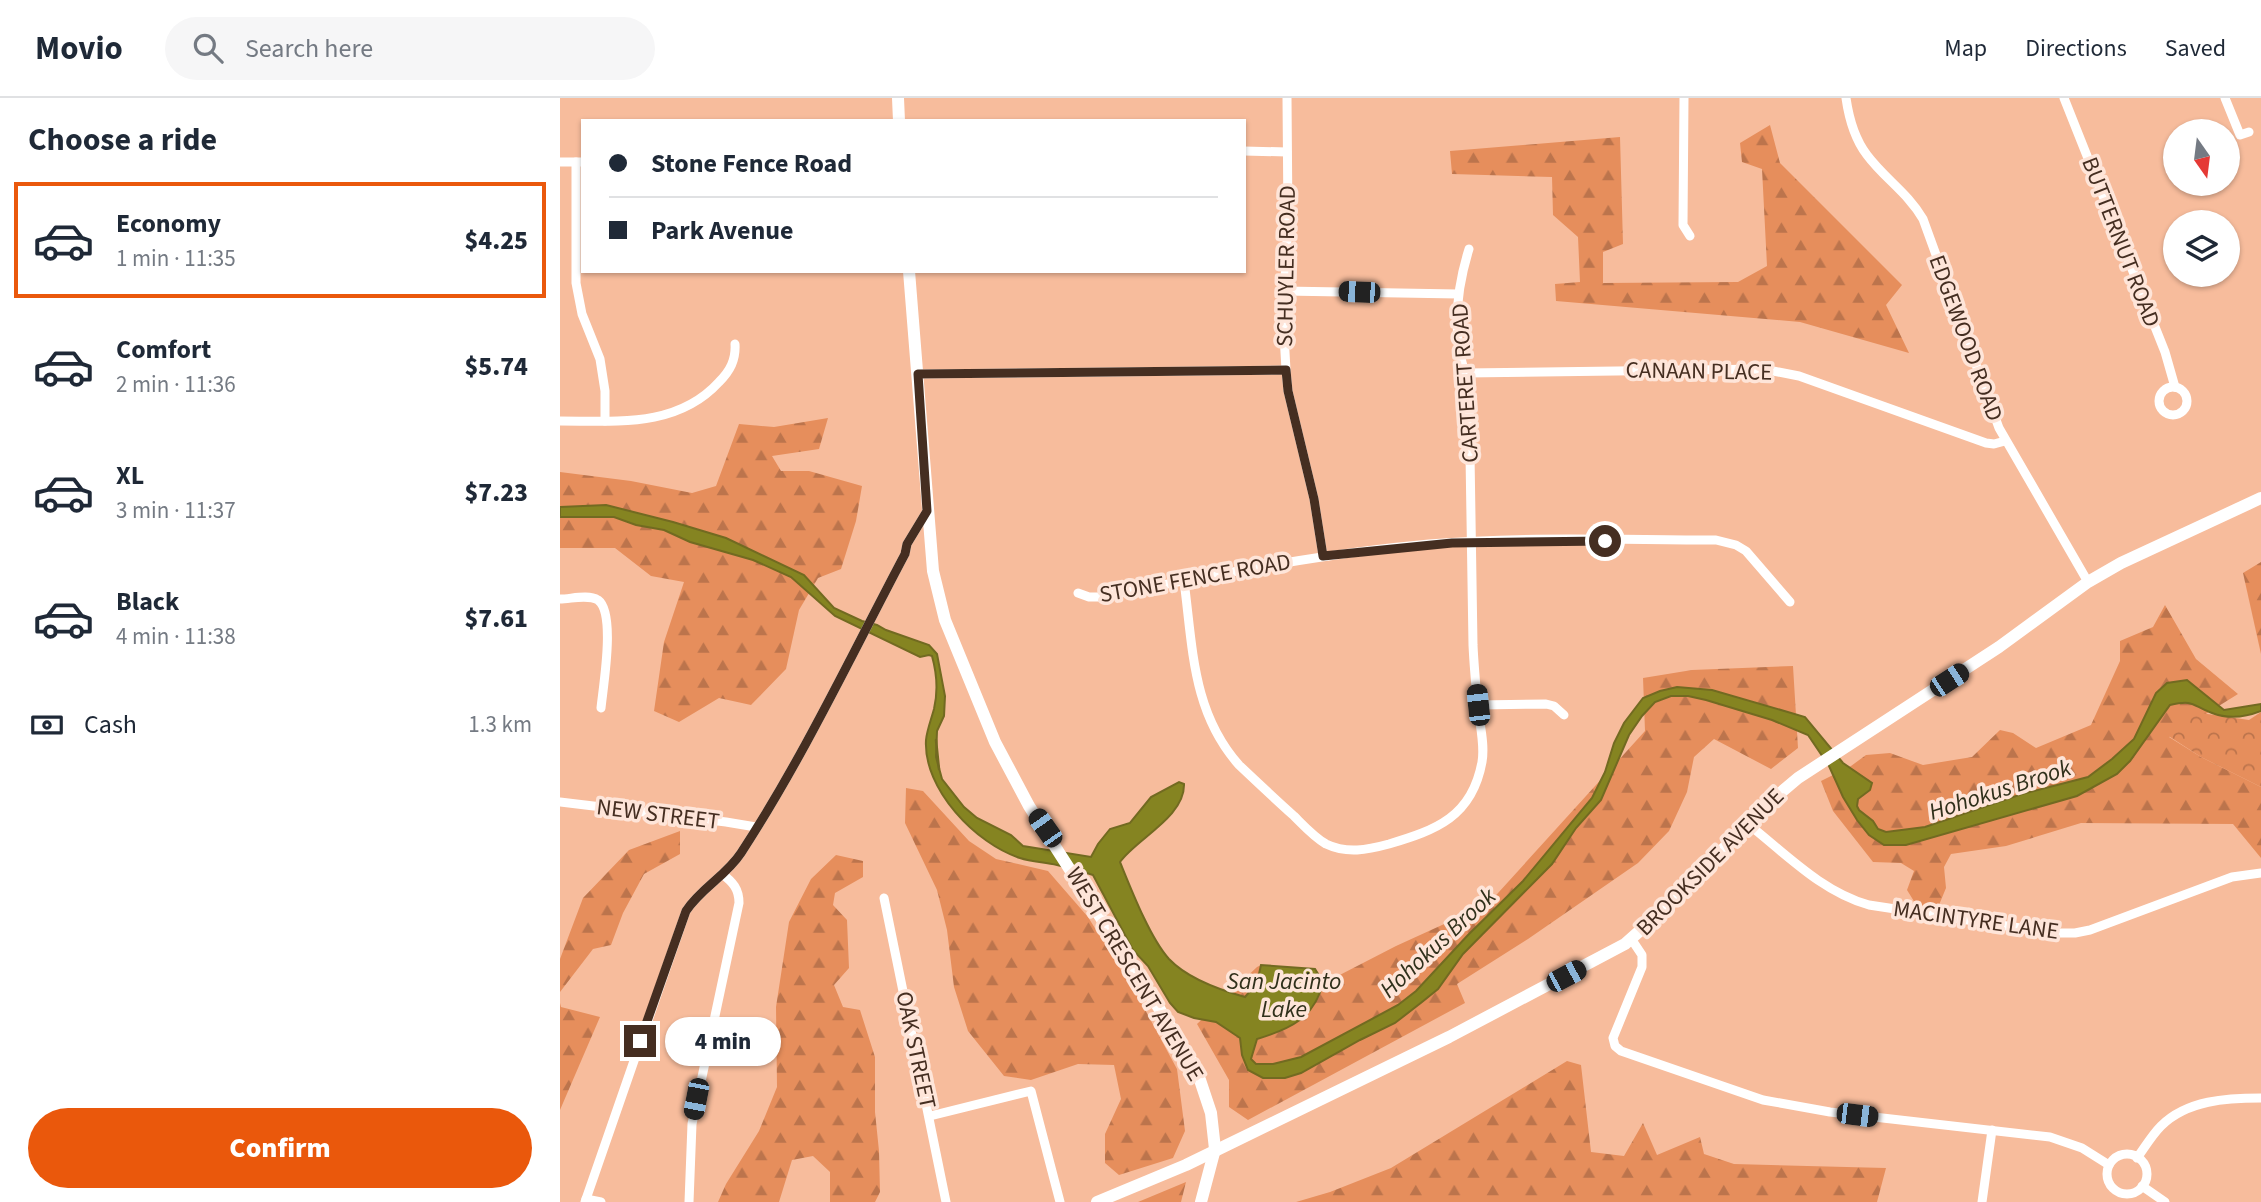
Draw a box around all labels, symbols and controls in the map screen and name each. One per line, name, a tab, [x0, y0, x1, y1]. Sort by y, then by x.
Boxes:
search box	[165, 17, 655, 80]
text: Movio	[35, 25, 123, 72]
icon: search	[189, 29, 227, 67]
text: Search here	[245, 30, 373, 67]
text: Map	[1944, 31, 1987, 66]
text: Directions	[2025, 31, 2127, 66]
text: Saved	[2165, 31, 2226, 66]
text: Choose a ride	[28, 117, 217, 163]
north arrow	[2163, 119, 2240, 196]
map controls	[2163, 119, 2240, 287]
text: Stone Fence Road	[651, 145, 852, 182]
street label: BUTTERNUT ROAD	[2073, 152, 2169, 332]
street label: SCHUYLER ROAD	[1268, 185, 1304, 347]
text: Economy	[116, 205, 221, 242]
icon: car	[32, 209, 95, 272]
button: layers	[2163, 210, 2240, 287]
text: Park Avenue	[651, 212, 794, 249]
text: $4.25	[464, 222, 528, 259]
text: 1 min · 11:35	[116, 242, 236, 275]
street label: EDGEWOOD ROAD	[1921, 250, 2011, 426]
car	[1338, 281, 1381, 303]
street label: CARTERET ROAD	[1443, 302, 1487, 464]
text: Comfort	[116, 331, 211, 368]
icon: car	[32, 335, 95, 398]
text: $5.74	[464, 348, 528, 385]
street label: CANAAN PLACE	[1625, 353, 1773, 389]
text: 2 min · 11:36	[116, 368, 236, 401]
text: XL	[116, 457, 144, 494]
icon: car	[32, 461, 95, 524]
text: $7.23	[464, 474, 528, 511]
text: 3 min · 11:37	[116, 494, 236, 527]
route start	[1589, 525, 1621, 557]
street label: STONE FENCE ROAD	[1097, 545, 1293, 611]
text: Black	[116, 583, 179, 620]
icon: car	[32, 587, 95, 650]
text: $7.61	[464, 600, 528, 637]
text: 4 min · 11:38	[116, 620, 236, 653]
car	[1926, 660, 1973, 700]
car	[1466, 683, 1491, 727]
icon: cash	[28, 706, 66, 744]
text: Cash	[84, 706, 137, 743]
text: 1.3 km	[468, 708, 532, 741]
water label: Hohokus Brook	[1924, 750, 2076, 830]
street label: BROOKSIDE AVENUE	[1629, 781, 1791, 943]
street label: NEW STREET	[595, 790, 721, 838]
car	[1025, 805, 1066, 851]
street label: WEST CRESCENT AVENUE	[1058, 861, 1212, 1087]
water label: Hohokus Brook	[1372, 879, 1504, 1006]
street label: MACINTYRE LANE	[1891, 892, 2061, 948]
car	[1543, 957, 1590, 995]
water label: San Jacinto Lake	[1227, 964, 1341, 1027]
street label: OAK STREET	[887, 988, 945, 1112]
callout: 4 min	[664, 1016, 780, 1066]
route end	[624, 1025, 656, 1057]
text: 4 min	[695, 1025, 751, 1058]
car	[682, 1076, 711, 1122]
car	[1835, 1102, 1880, 1128]
button: Confirm	[28, 1108, 532, 1188]

